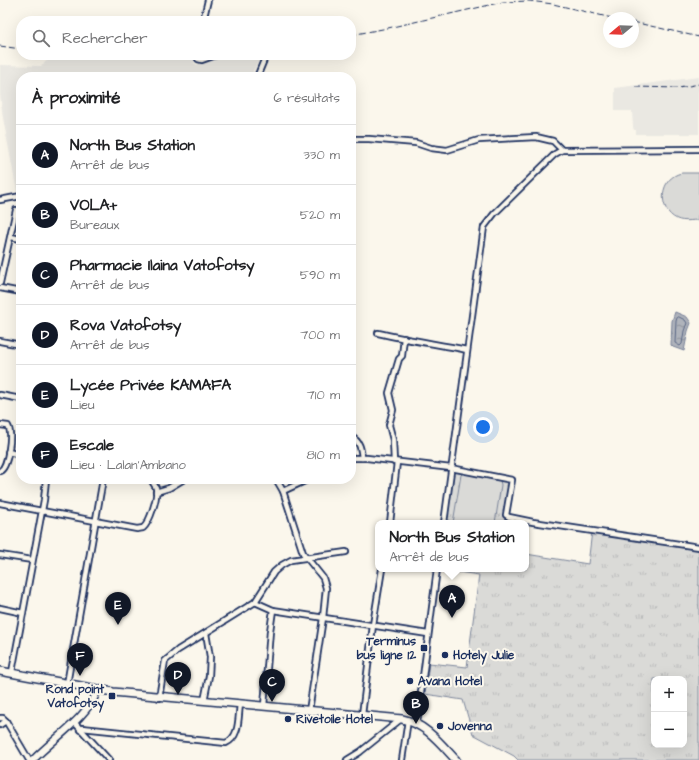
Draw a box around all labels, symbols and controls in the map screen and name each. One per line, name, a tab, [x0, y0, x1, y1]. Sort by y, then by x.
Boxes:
north arrow	[603, 12, 639, 48]
search box	[16, 16, 356, 60]
icon: search	[30, 27, 52, 49]
text: Rechercher	[62, 28, 147, 49]
text: À proximité	[32, 86, 121, 110]
text: 6 résultats	[274, 89, 340, 107]
text: North Bus Station	[70, 135, 195, 156]
text: A	[41, 146, 49, 164]
text: 330 m	[303, 146, 340, 164]
text: Arrêt de bus	[70, 156, 150, 174]
text: VOLA+	[70, 195, 117, 216]
text: B	[40, 206, 50, 224]
text: 520 m	[300, 206, 340, 224]
text: Bureaux	[70, 216, 119, 234]
text: Pharmacie Ilaina Vatofotsy	[70, 255, 254, 276]
text: C	[40, 266, 50, 284]
text: 590 m	[300, 266, 340, 284]
text: Arrêt de bus	[70, 276, 150, 294]
text: Rova Vatofotsy	[70, 315, 181, 336]
text: D	[41, 326, 49, 344]
text: 700 m	[300, 326, 340, 344]
text: Arrêt de bus	[70, 336, 150, 354]
text: Lycée Privée KAMAFA	[70, 375, 231, 396]
text: E	[41, 386, 49, 404]
text: 710 m	[307, 386, 340, 404]
text: Lieu	[70, 396, 95, 414]
your location	[473, 417, 493, 437]
text: Escale	[70, 435, 114, 456]
text: F	[40, 446, 50, 464]
text: 810 m	[306, 446, 340, 464]
text: Lieu · Lalan'Ambano	[70, 456, 186, 474]
popup	[375, 520, 529, 572]
text: North Bus Station	[389, 527, 515, 548]
text: Arrêt de bus	[389, 548, 469, 566]
pin: A	[439, 585, 465, 618]
pin: E	[105, 592, 131, 625]
place label: Terminus bus ligne 12	[357, 633, 416, 666]
pin: F	[67, 643, 93, 676]
marker: Terminus bus ligne 12	[419, 643, 429, 653]
place label: Hotely Julie	[453, 647, 515, 665]
marker: Hotely Julie	[440, 650, 450, 660]
pin: D	[165, 662, 191, 695]
pin: C	[259, 669, 285, 702]
place label: Avana Hotel	[418, 673, 482, 690]
marker: Avana Hotel	[405, 676, 415, 686]
map controls	[651, 676, 687, 748]
button: +	[651, 676, 687, 712]
place label: Rond point Vatofotsy	[46, 681, 104, 713]
marker: Rond point Vatofotsy	[107, 691, 117, 701]
pin: B	[403, 691, 429, 724]
place label: Rivetoile Hotel	[296, 711, 373, 728]
button: −	[651, 712, 687, 748]
marker: Rivetoile Hotel	[283, 714, 293, 724]
place label: Jovenna	[447, 718, 493, 735]
marker: Jovenna	[435, 721, 445, 731]

